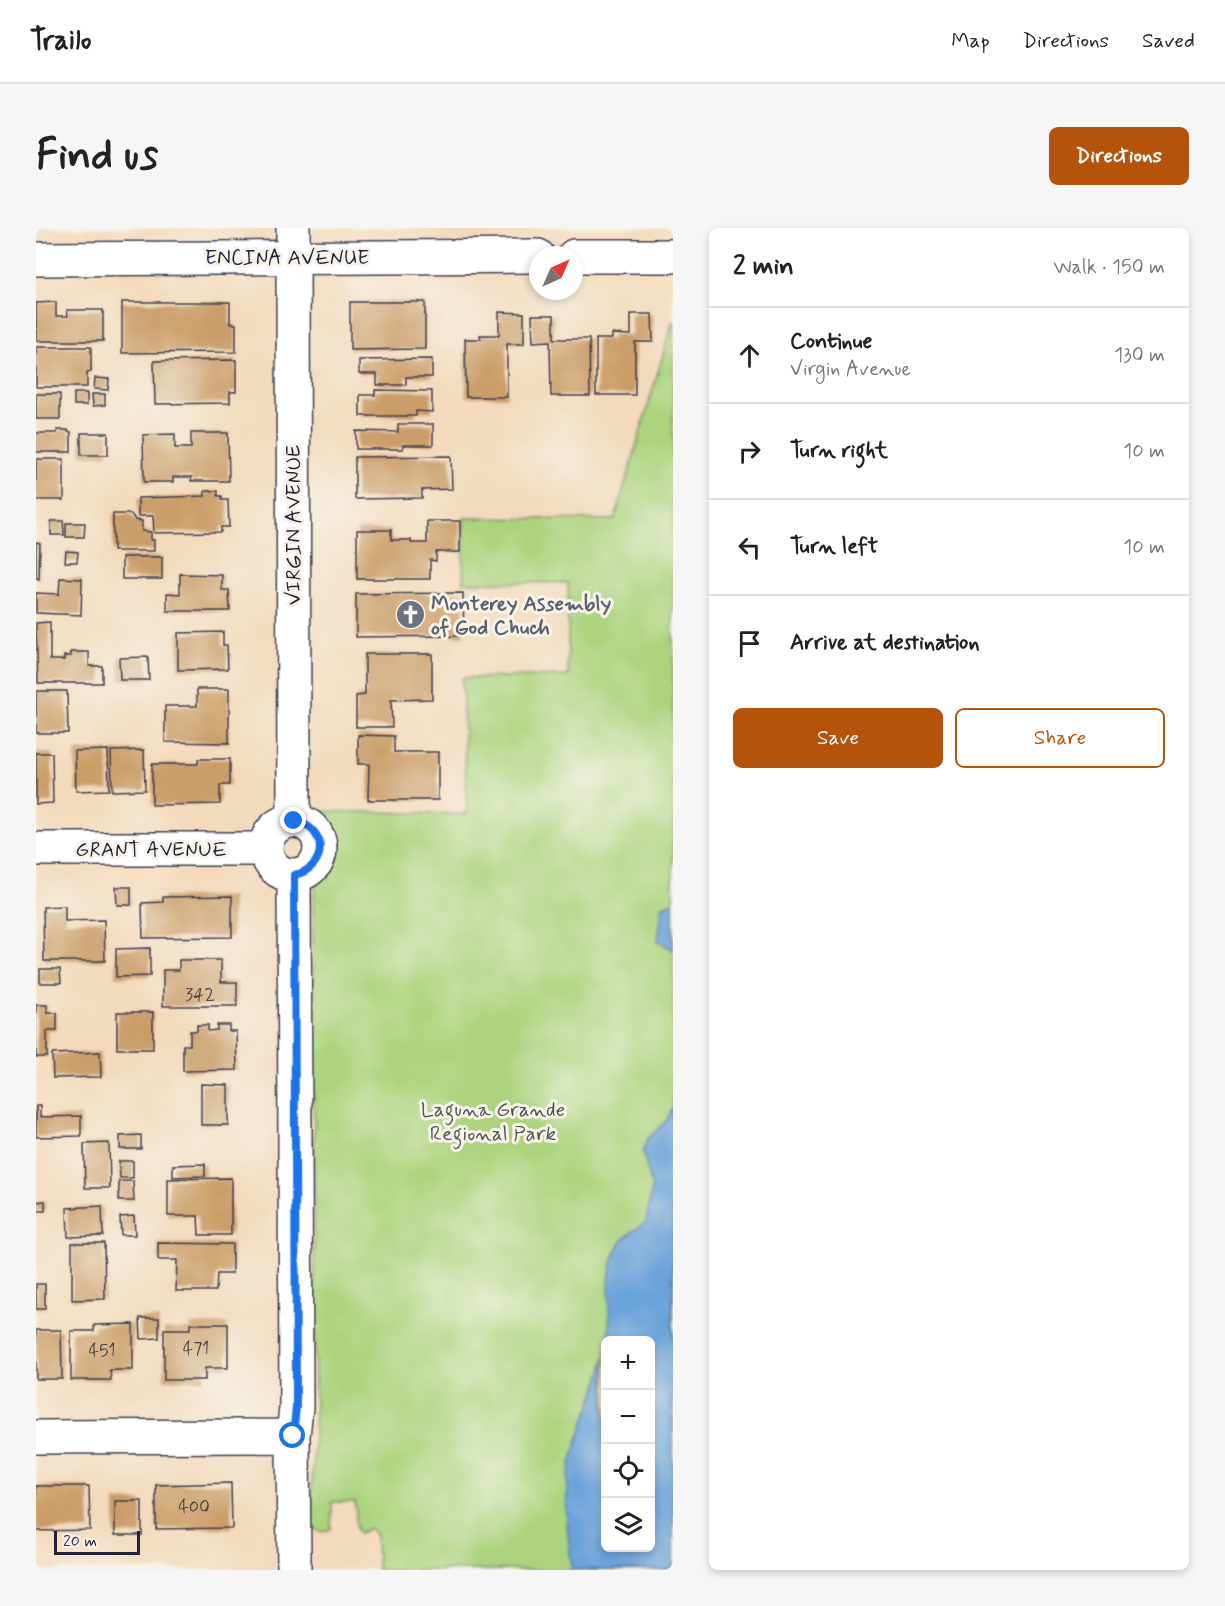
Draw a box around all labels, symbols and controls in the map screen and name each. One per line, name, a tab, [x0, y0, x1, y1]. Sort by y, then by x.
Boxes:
text: Trailo	[30, 23, 91, 60]
text: Map	[951, 27, 990, 55]
text: Directions	[1023, 27, 1109, 55]
text: Saved	[1142, 27, 1195, 55]
button: Directions	[1049, 127, 1189, 185]
text: Find us	[36, 129, 158, 184]
street label: ENCINA AVENUE	[205, 244, 369, 272]
north arrow	[529, 246, 583, 300]
text: 2 min	[733, 250, 794, 284]
text: Walk · 150 m	[1053, 254, 1165, 281]
text: Continue	[790, 328, 872, 356]
icon: ahead	[733, 339, 766, 372]
text: 130 m	[1114, 342, 1165, 369]
text: Virgin Avenue	[790, 356, 911, 383]
icon: right	[733, 435, 766, 468]
text: Turn right	[790, 437, 888, 465]
text: 10 m	[1123, 438, 1165, 465]
street label: VIRGIN AVENUE	[280, 445, 308, 605]
icon: left	[733, 531, 766, 564]
text: Turn left	[790, 533, 878, 561]
text: 10 m	[1123, 534, 1165, 561]
place label: Monterey Assembly of God Chuch	[431, 590, 611, 642]
church icon: Monterey Assembly of God Chuch	[394, 599, 426, 631]
icon: arrive	[733, 627, 766, 660]
text: Arrive at destination	[790, 629, 980, 657]
button: Save	[733, 708, 943, 768]
button: Share	[955, 708, 1165, 768]
route end	[280, 807, 306, 833]
street label: GRANT AVENUE	[75, 836, 227, 864]
house number: 342	[185, 983, 215, 1007]
park label: Laguna Grande Regional Park	[421, 1096, 565, 1150]
map controls	[601, 1336, 655, 1552]
button: +	[601, 1336, 655, 1390]
house number: 471	[183, 1337, 209, 1361]
house number: 451	[88, 1339, 116, 1363]
button: −	[601, 1390, 655, 1444]
route start	[279, 1422, 305, 1448]
button: locate	[601, 1444, 655, 1498]
house number: 400	[178, 1495, 210, 1519]
button: layers	[601, 1498, 655, 1552]
scale bar	[54, 1528, 140, 1556]
text: 20 m	[63, 1531, 97, 1552]

